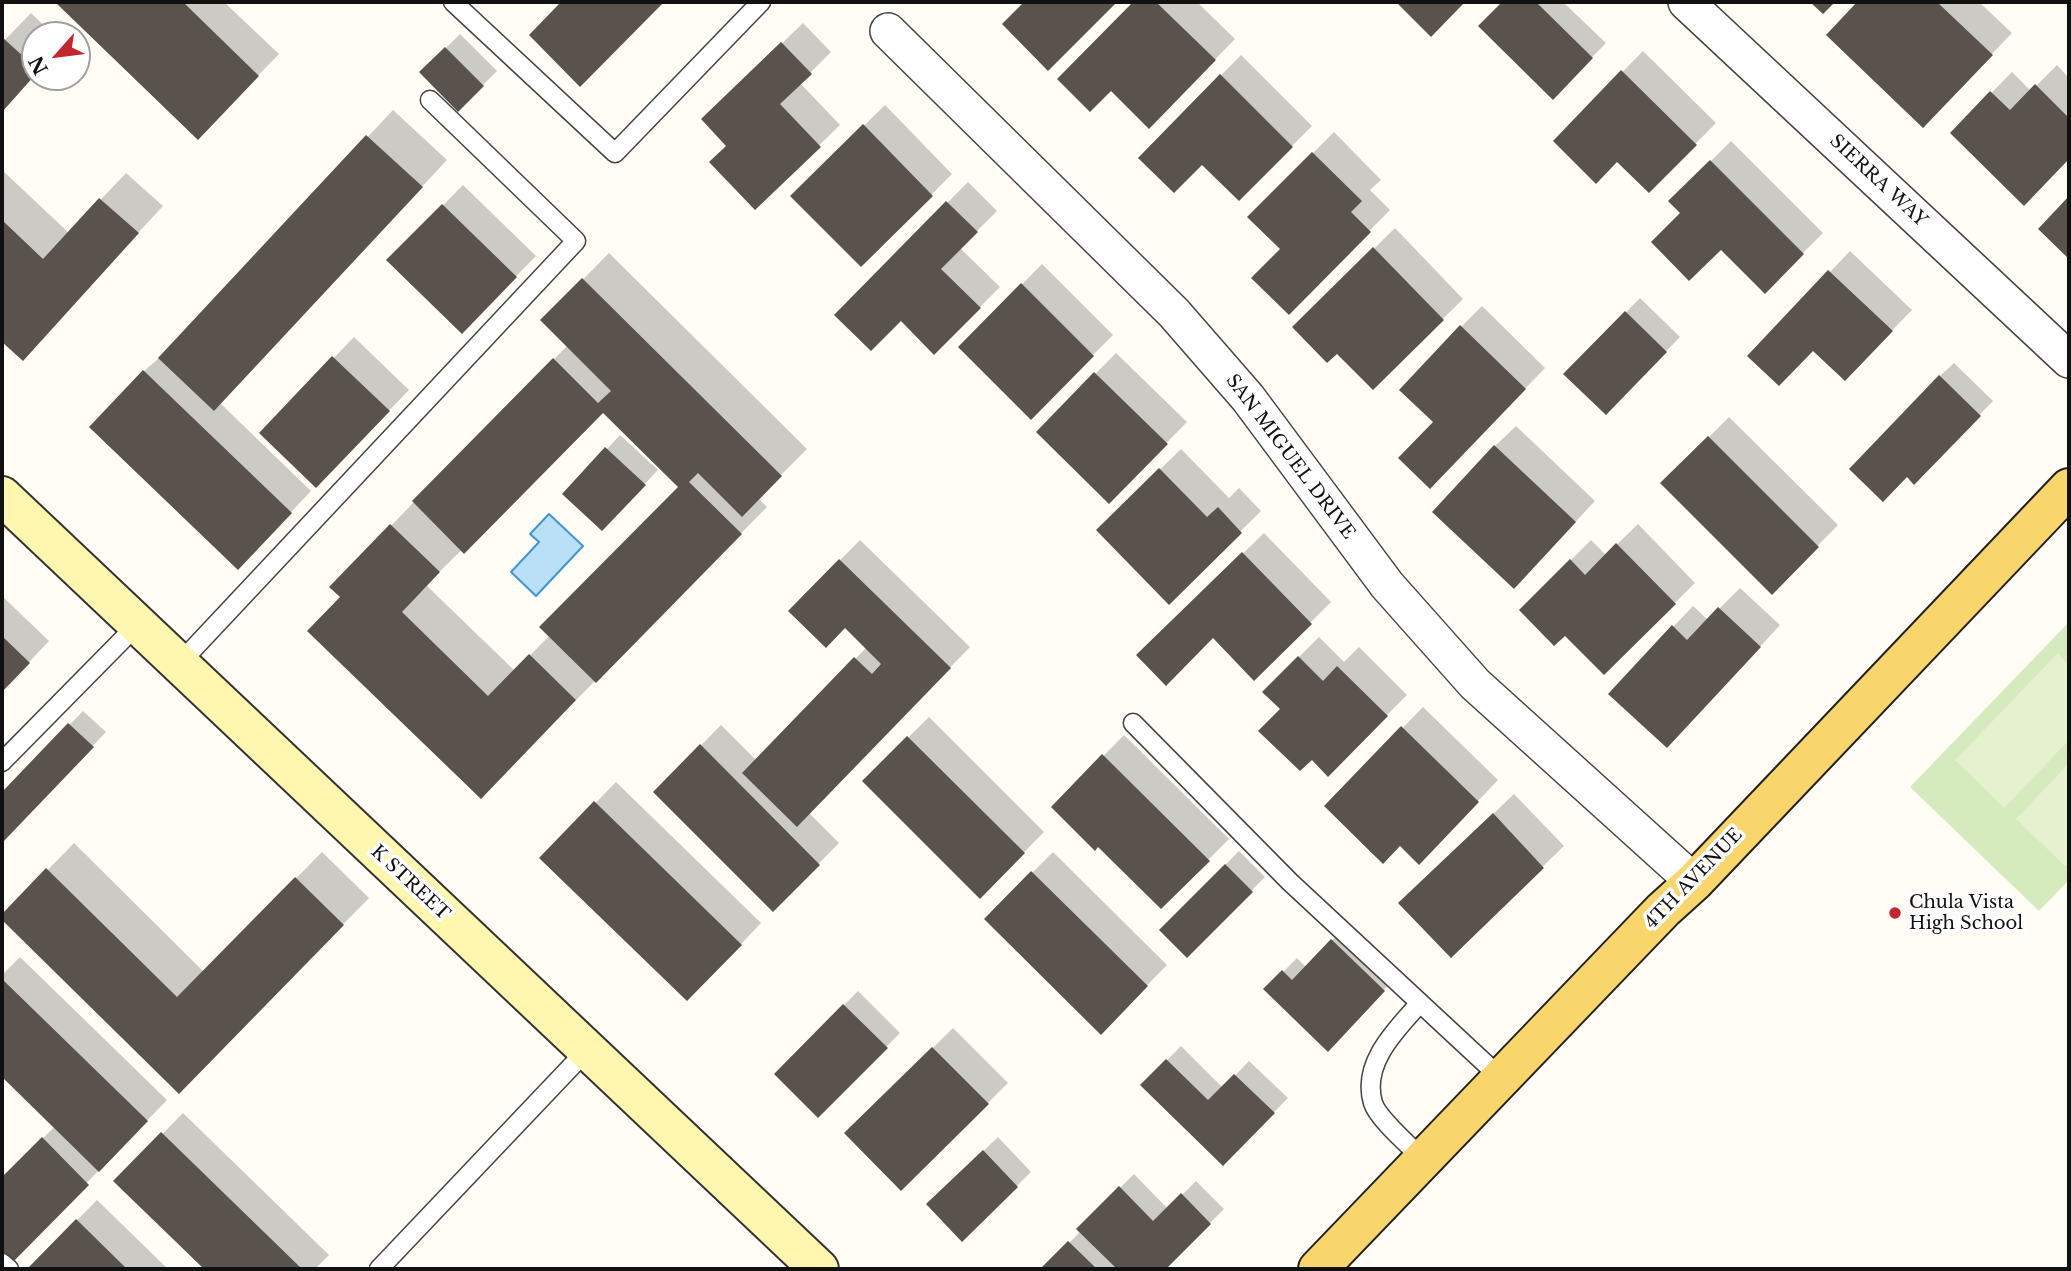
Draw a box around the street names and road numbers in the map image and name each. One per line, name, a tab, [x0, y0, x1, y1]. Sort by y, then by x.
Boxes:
street label: SIERRA WAY	[1825, 130, 1931, 232]
street label: SAN MIGUEL DRIVE	[1221, 370, 1359, 544]
street label: 4TH AVENUE	[1641, 824, 1747, 934]
street label: K STREET	[366, 841, 454, 925]

